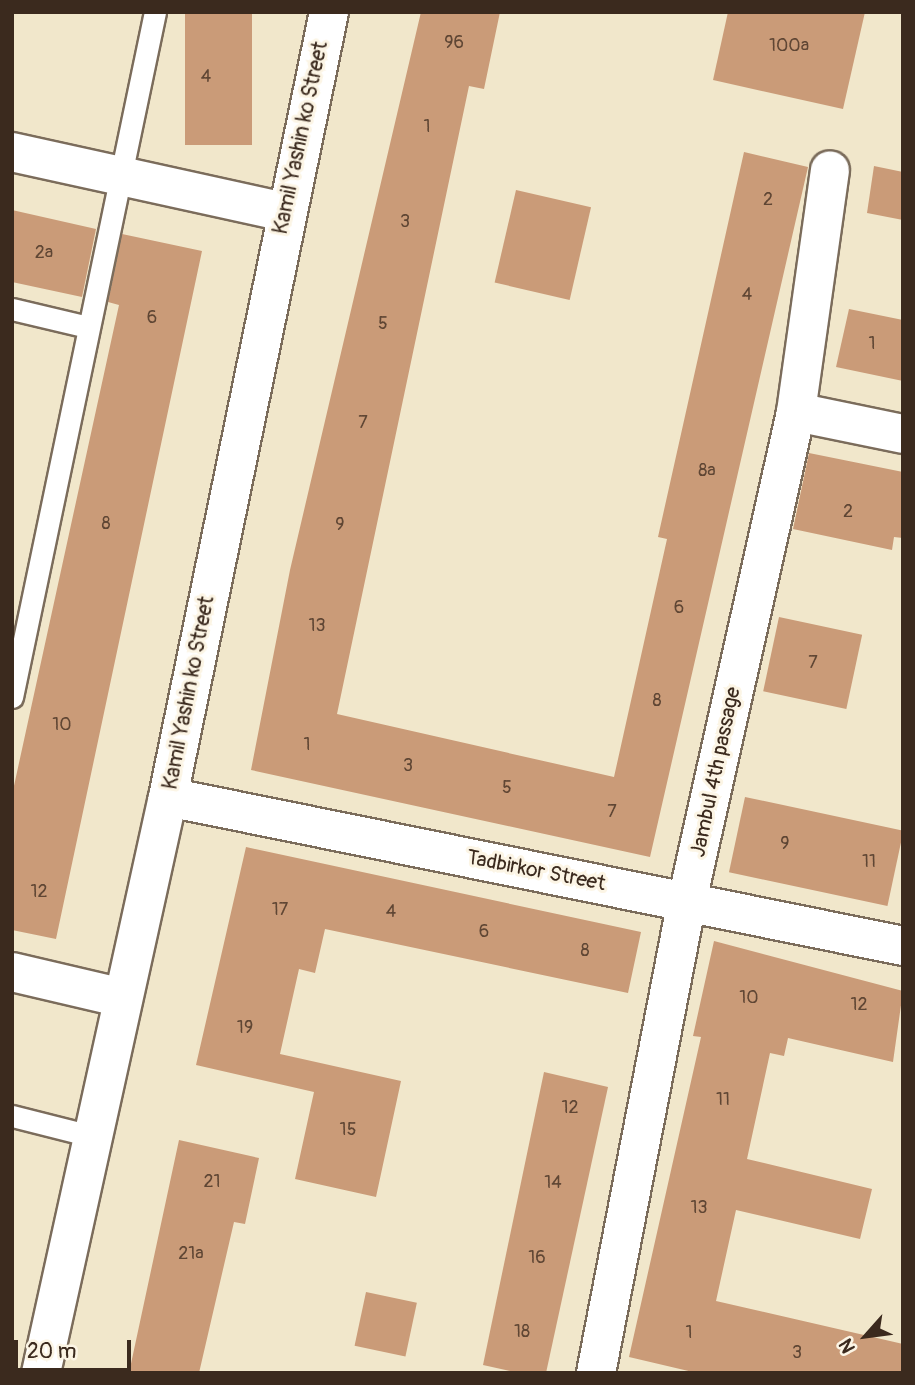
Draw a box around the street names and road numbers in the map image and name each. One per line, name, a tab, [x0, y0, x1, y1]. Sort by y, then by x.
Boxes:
street label: Kamil Yashin ko Street	[268, 39, 334, 237]
street label: Kamil Yashin ko Street	[158, 594, 220, 792]
street label: Jambul 4th passage	[686, 685, 746, 859]
street label: Tadbirkor Street	[464, 845, 608, 897]

